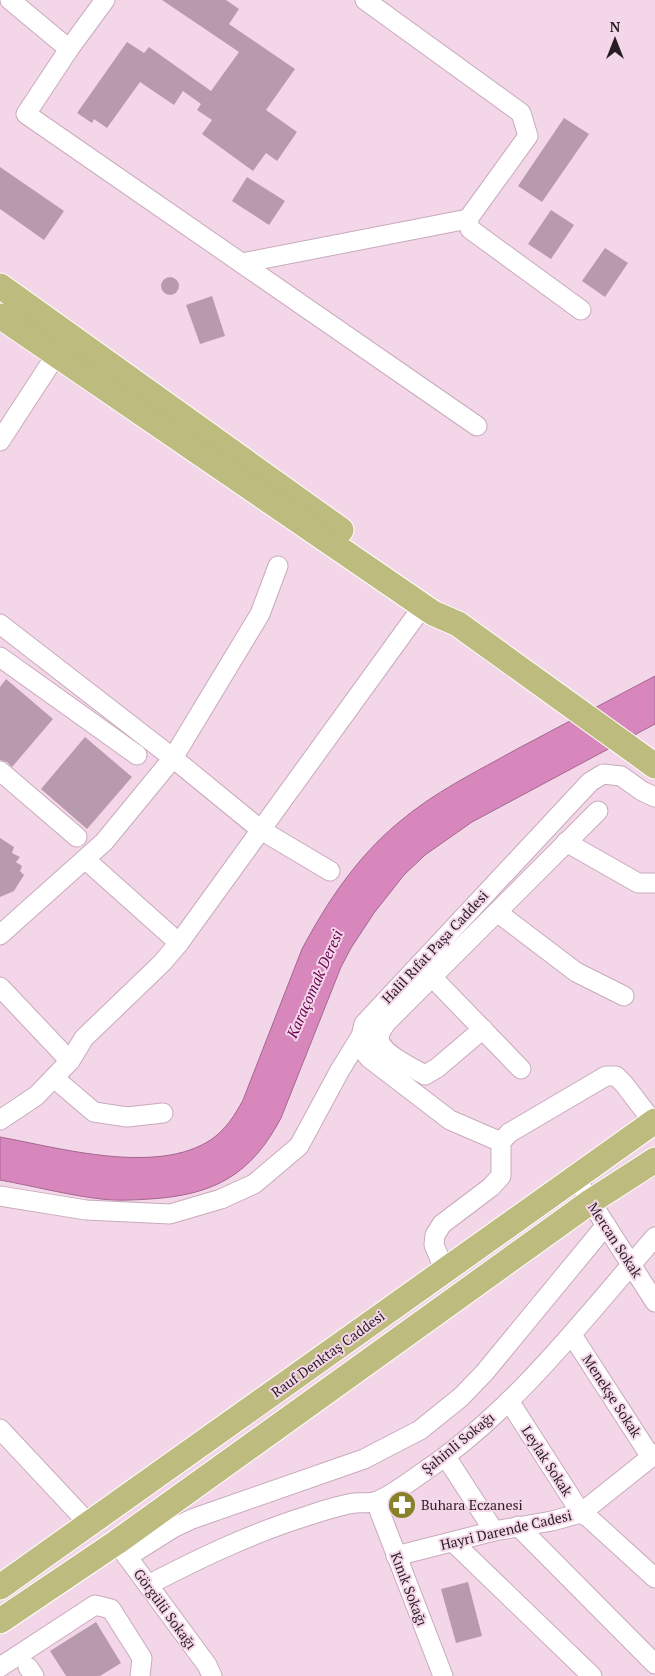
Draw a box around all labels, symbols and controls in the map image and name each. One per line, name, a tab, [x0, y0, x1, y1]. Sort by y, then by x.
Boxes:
north arrow	[590, 15, 640, 65]
text: N	[610, 17, 621, 36]
street label: Halil Rıfat Paşa Caddesi	[377, 886, 492, 1007]
water label: Karaçomak Deresi	[281, 926, 347, 1042]
street label: Mercan Sokak	[584, 1198, 647, 1282]
street label: Rauf Denktaş Caddesi	[267, 1306, 388, 1401]
street label: Menekşe Sokak	[578, 1351, 647, 1442]
street label: Şahinli Sokağı	[417, 1407, 498, 1478]
street label: Leylak Sokak	[518, 1422, 578, 1500]
pharmacy icon: Buhara Eczanesi	[387, 1490, 417, 1520]
place label: Buhara Eczanesi	[421, 1495, 523, 1514]
street label: Hayri Darende Cadesi	[438, 1505, 574, 1554]
street label: Kınık Sokağı	[387, 1549, 432, 1628]
street label: Görgülü Sokağı	[130, 1565, 201, 1653]

